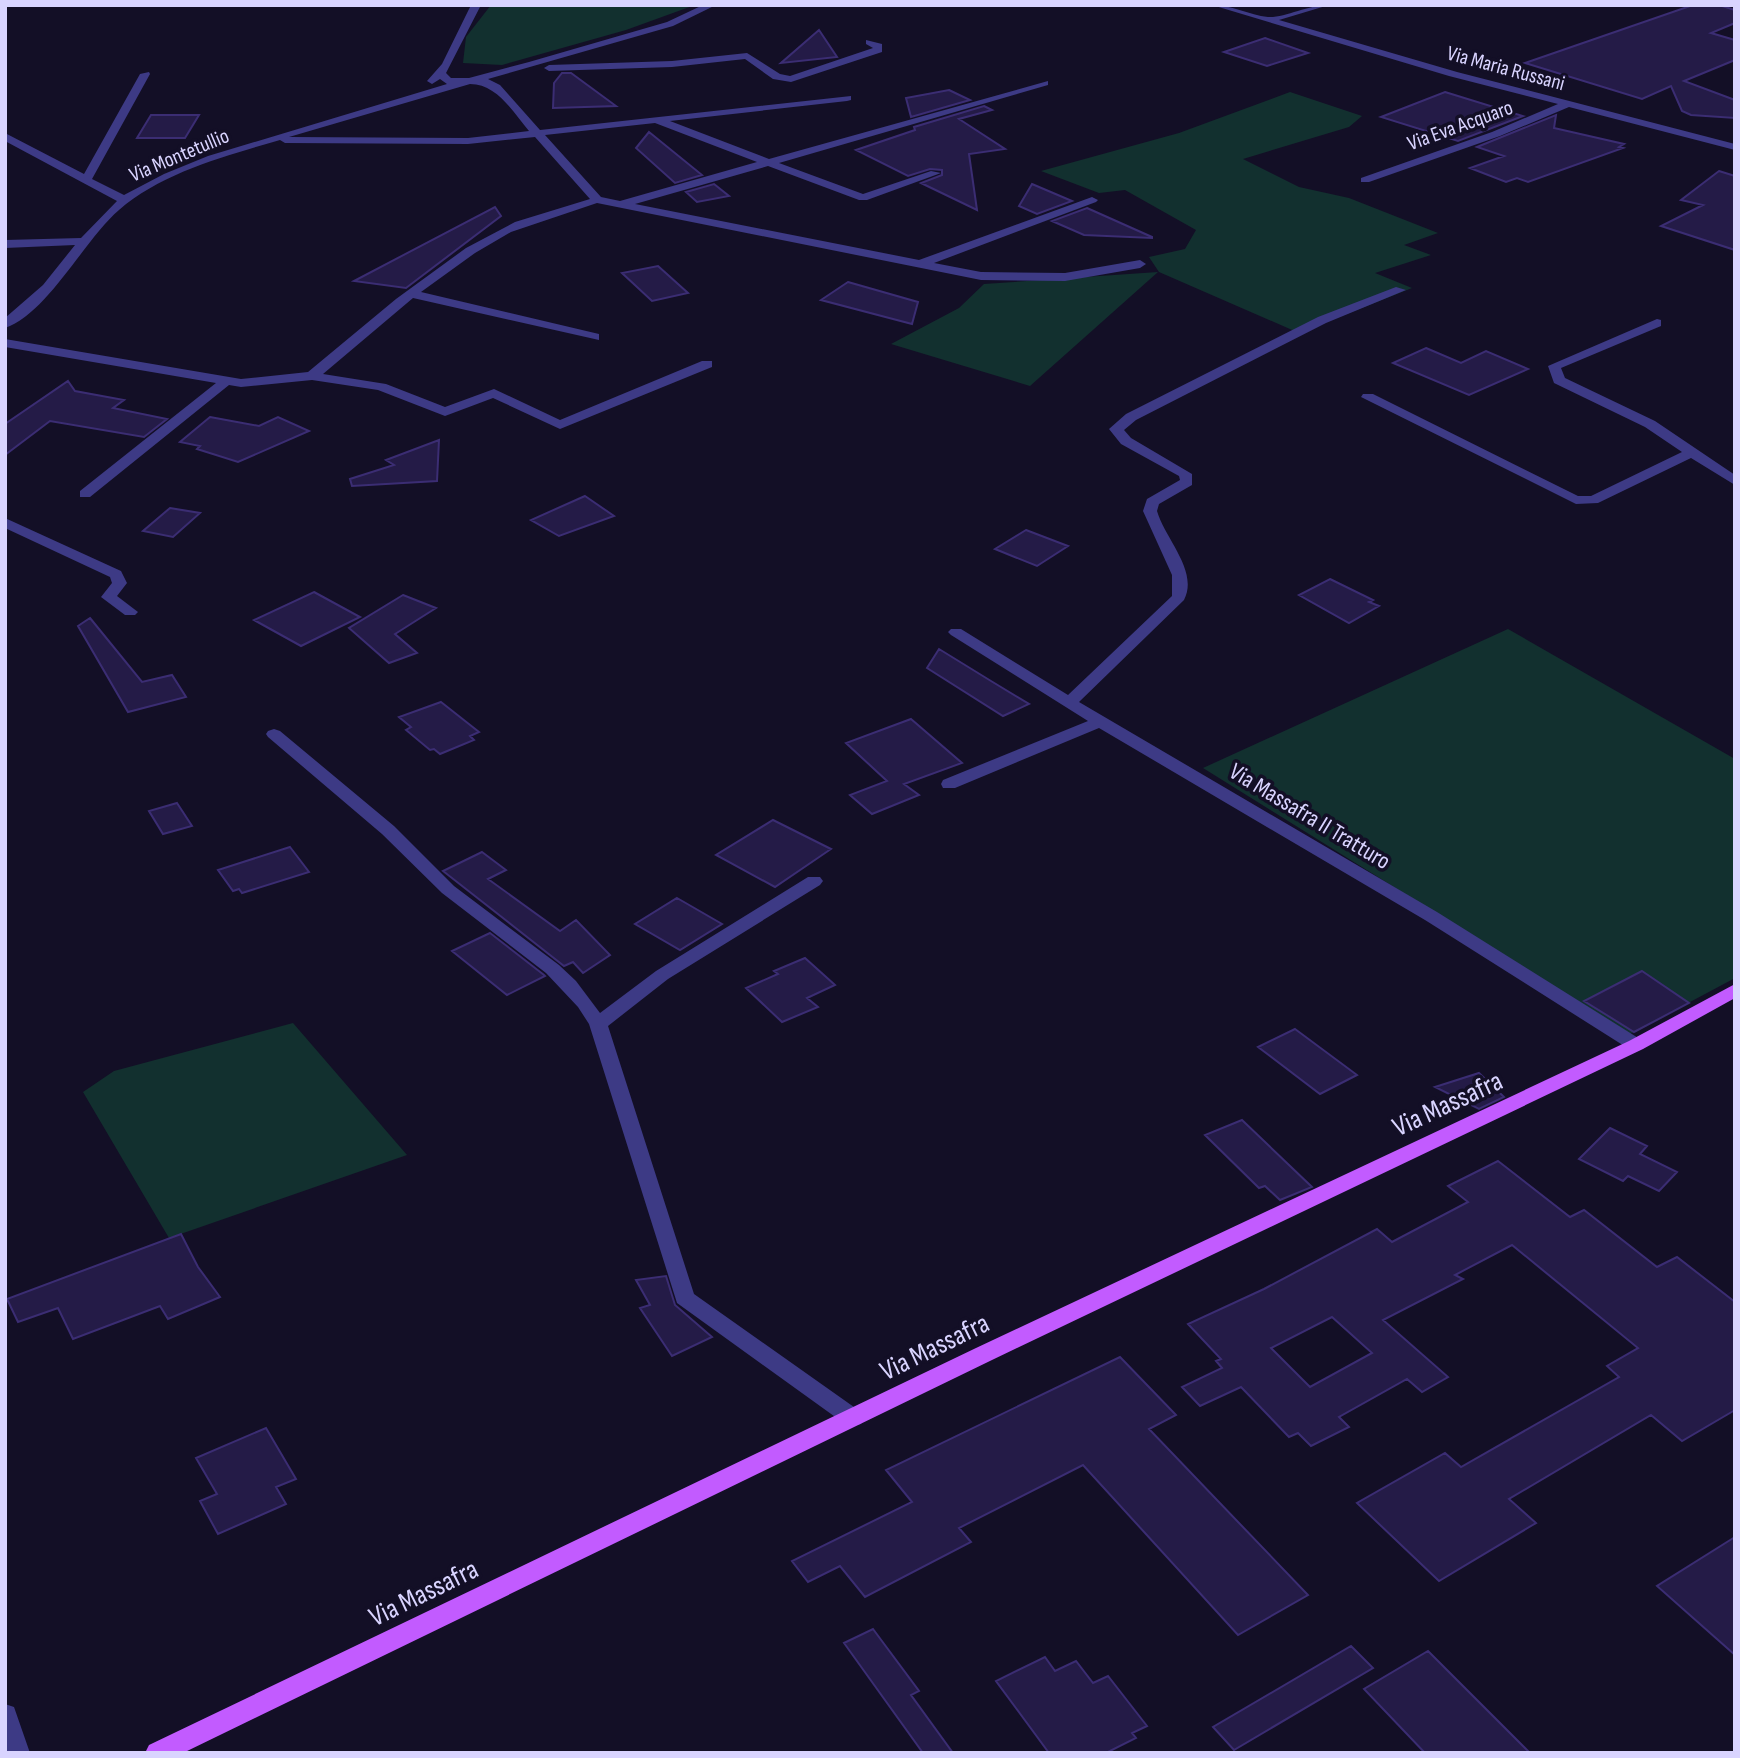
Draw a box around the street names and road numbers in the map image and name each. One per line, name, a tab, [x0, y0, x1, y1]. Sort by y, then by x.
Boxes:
street label: Via Maria Russani	[1444, 41, 1568, 96]
street label: Via Eva Acquaro	[1404, 95, 1516, 156]
street label: Via Montetullio	[126, 123, 233, 188]
street label: Via Massafra II Tratturo	[1224, 757, 1396, 876]
street label: Via Massafra	[1387, 1065, 1508, 1144]
street label: Via Massafra	[875, 1307, 995, 1388]
street label: Via Massafra	[364, 1553, 484, 1634]

